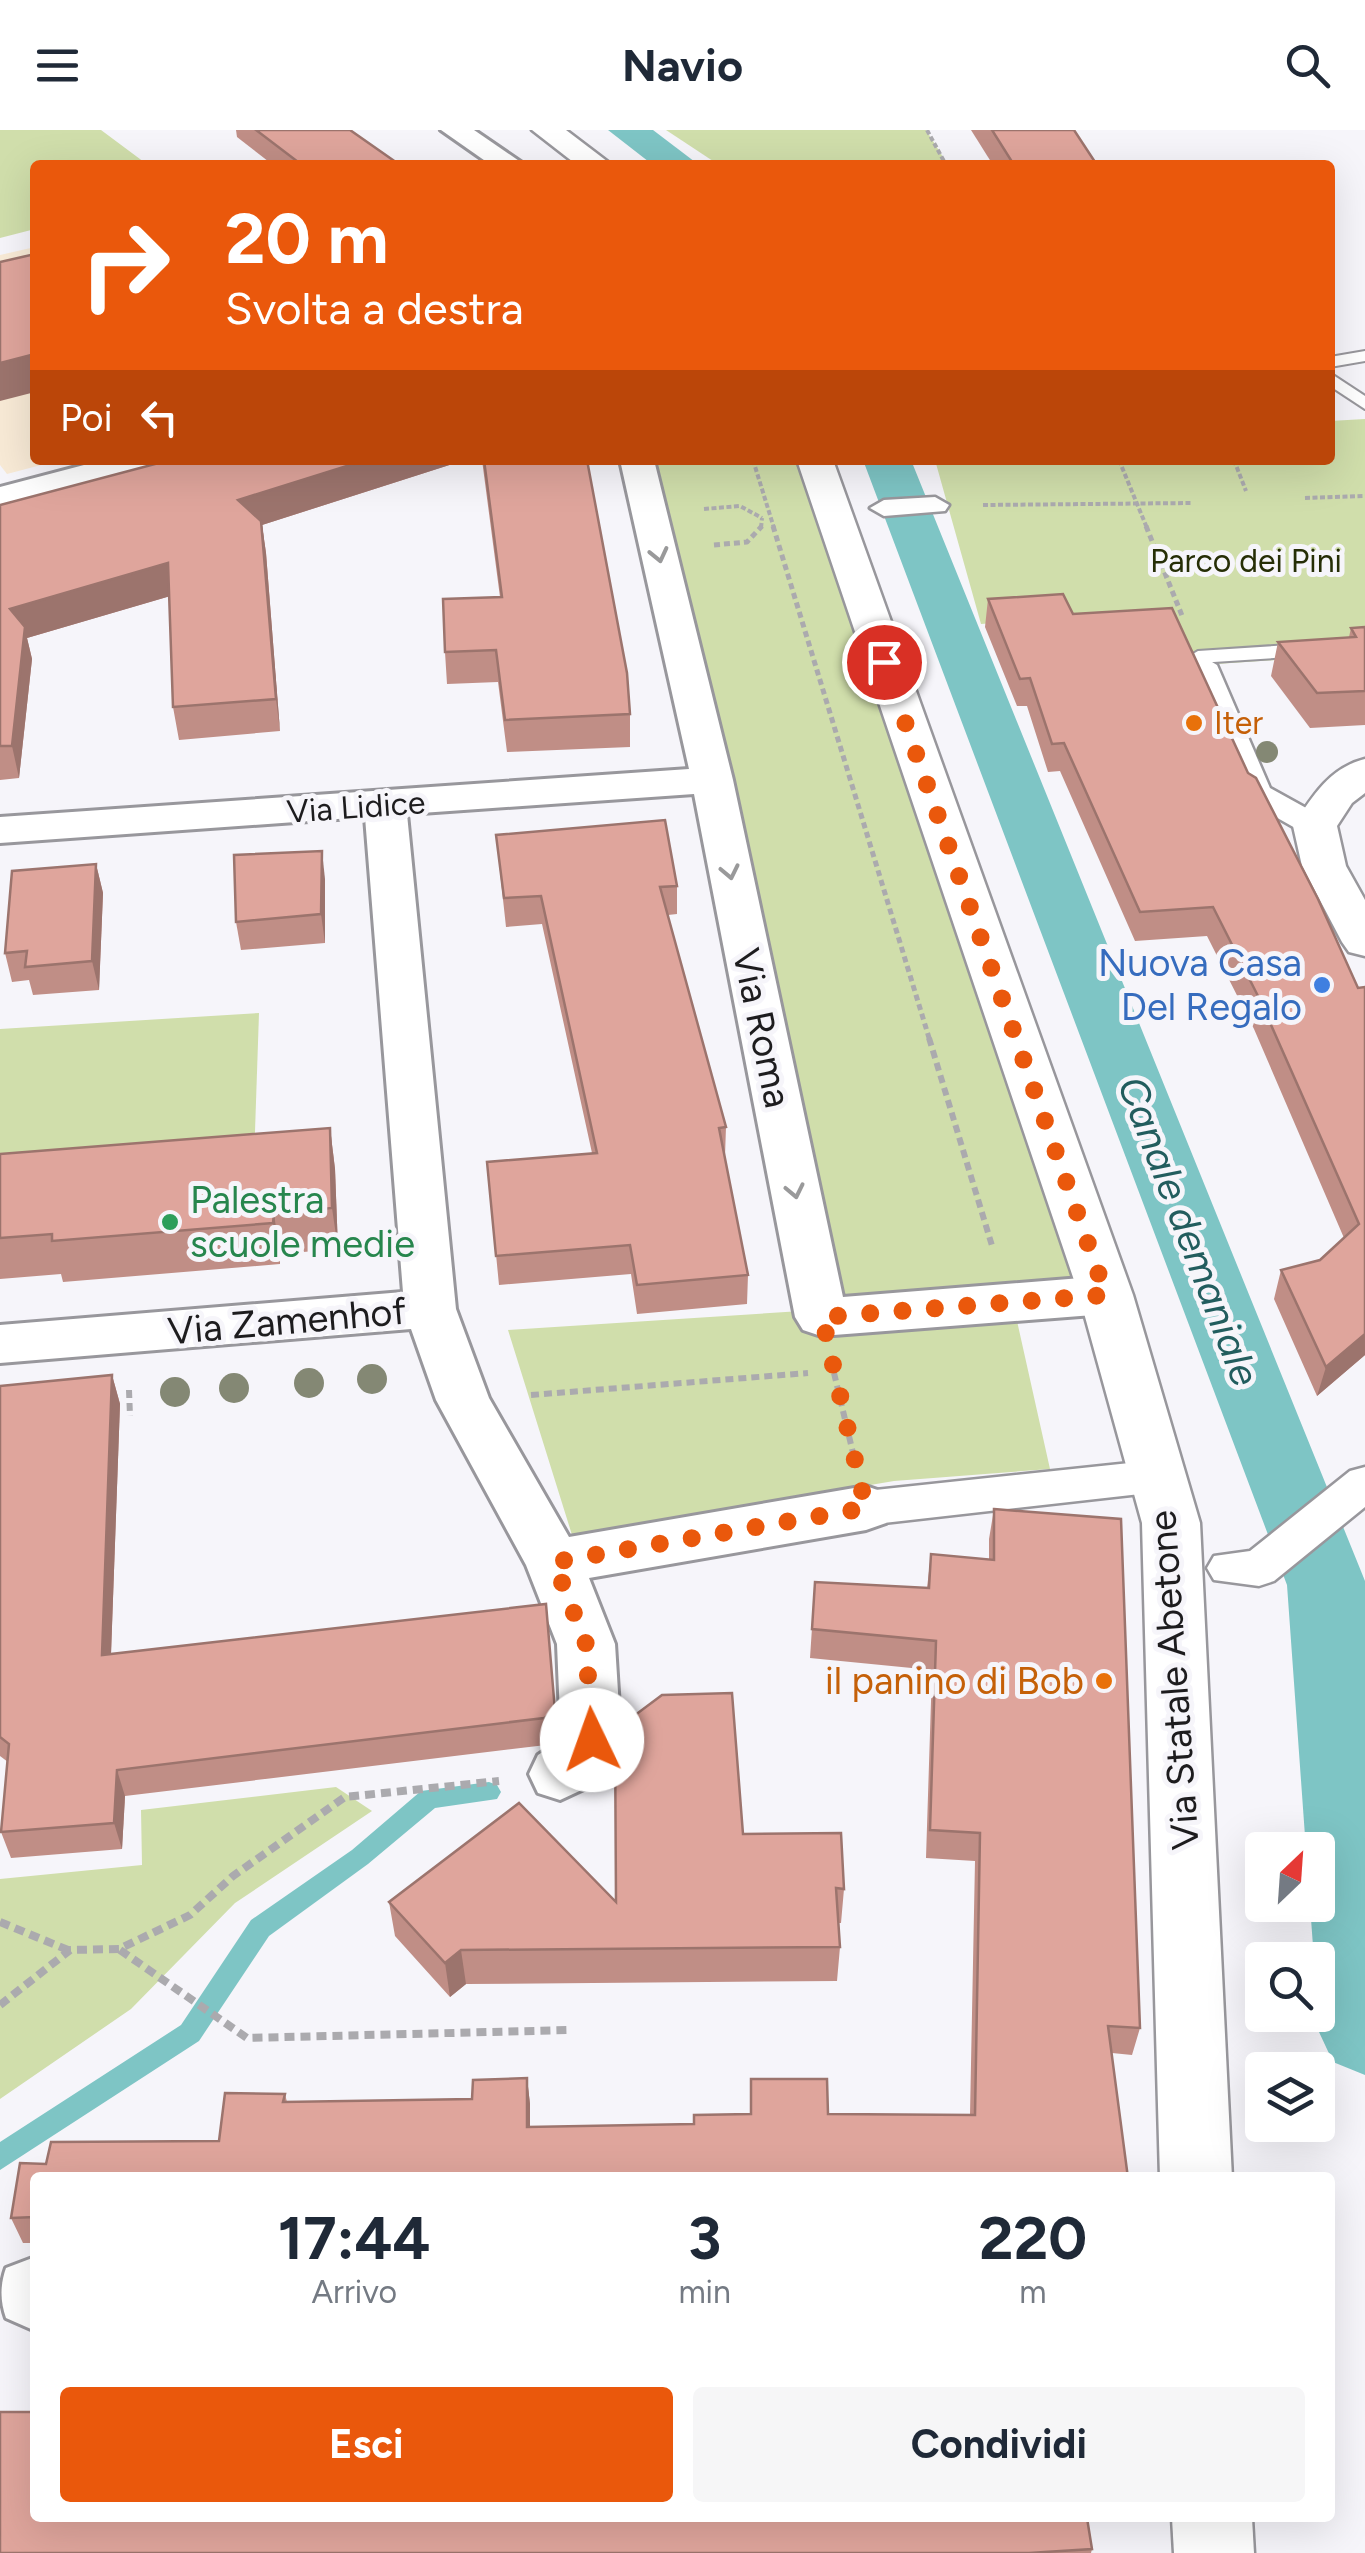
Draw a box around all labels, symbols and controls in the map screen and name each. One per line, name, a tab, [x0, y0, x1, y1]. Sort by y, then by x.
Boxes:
icon: menu	[30, 38, 85, 93]
text: Navio	[622, 38, 743, 92]
icon: search	[1280, 38, 1335, 93]
text: 20 m	[225, 196, 389, 281]
icon: right	[60, 200, 190, 330]
text: Svolta a destra	[225, 281, 524, 335]
icon: left	[132, 390, 187, 445]
text: Poi	[60, 395, 112, 441]
park label: Parco dei Pini	[1150, 542, 1342, 580]
one-way arrow	[648, 546, 669, 563]
pin	[842, 620, 927, 705]
icon: arrive	[857, 635, 912, 690]
place label: Iter	[1214, 704, 1263, 742]
marker: Iter	[1183, 712, 1205, 734]
street label: Via Lidice	[285, 783, 427, 831]
one-way arrow	[719, 863, 740, 880]
place label: Nuova Casa Del Regalo	[1098, 940, 1302, 1030]
street label: Via Roma	[723, 944, 801, 1112]
marker: Nuova Casa Del Regalo	[1311, 974, 1333, 996]
water label: Canale demaniale	[1108, 1070, 1270, 1393]
place label: Palestra scuole medie	[190, 1177, 415, 1267]
one-way arrow	[784, 1182, 805, 1199]
marker: Palestra scuole medie	[159, 1211, 181, 1233]
street label: Via Zamenhof	[166, 1288, 408, 1354]
street label: Via Statale Abetone	[1139, 1509, 1209, 1851]
place label: il panino di Bob	[825, 1658, 1084, 1704]
marker: il panino di Bob	[1093, 1670, 1115, 1692]
position arrow	[540, 1688, 644, 1792]
north arrow	[1245, 1832, 1335, 1922]
map controls	[1245, 1832, 1335, 2142]
button: search	[1245, 1942, 1335, 2032]
button: layers	[1245, 2052, 1335, 2142]
text: 17:44	[278, 2202, 431, 2274]
text: 3	[688, 2202, 721, 2274]
text: 220	[979, 2202, 1087, 2274]
text: Arrivo	[311, 2273, 397, 2311]
text: min	[678, 2273, 731, 2311]
text: m	[1019, 2273, 1047, 2311]
button: Esci	[60, 2387, 673, 2502]
button: Condividi	[693, 2387, 1305, 2502]

